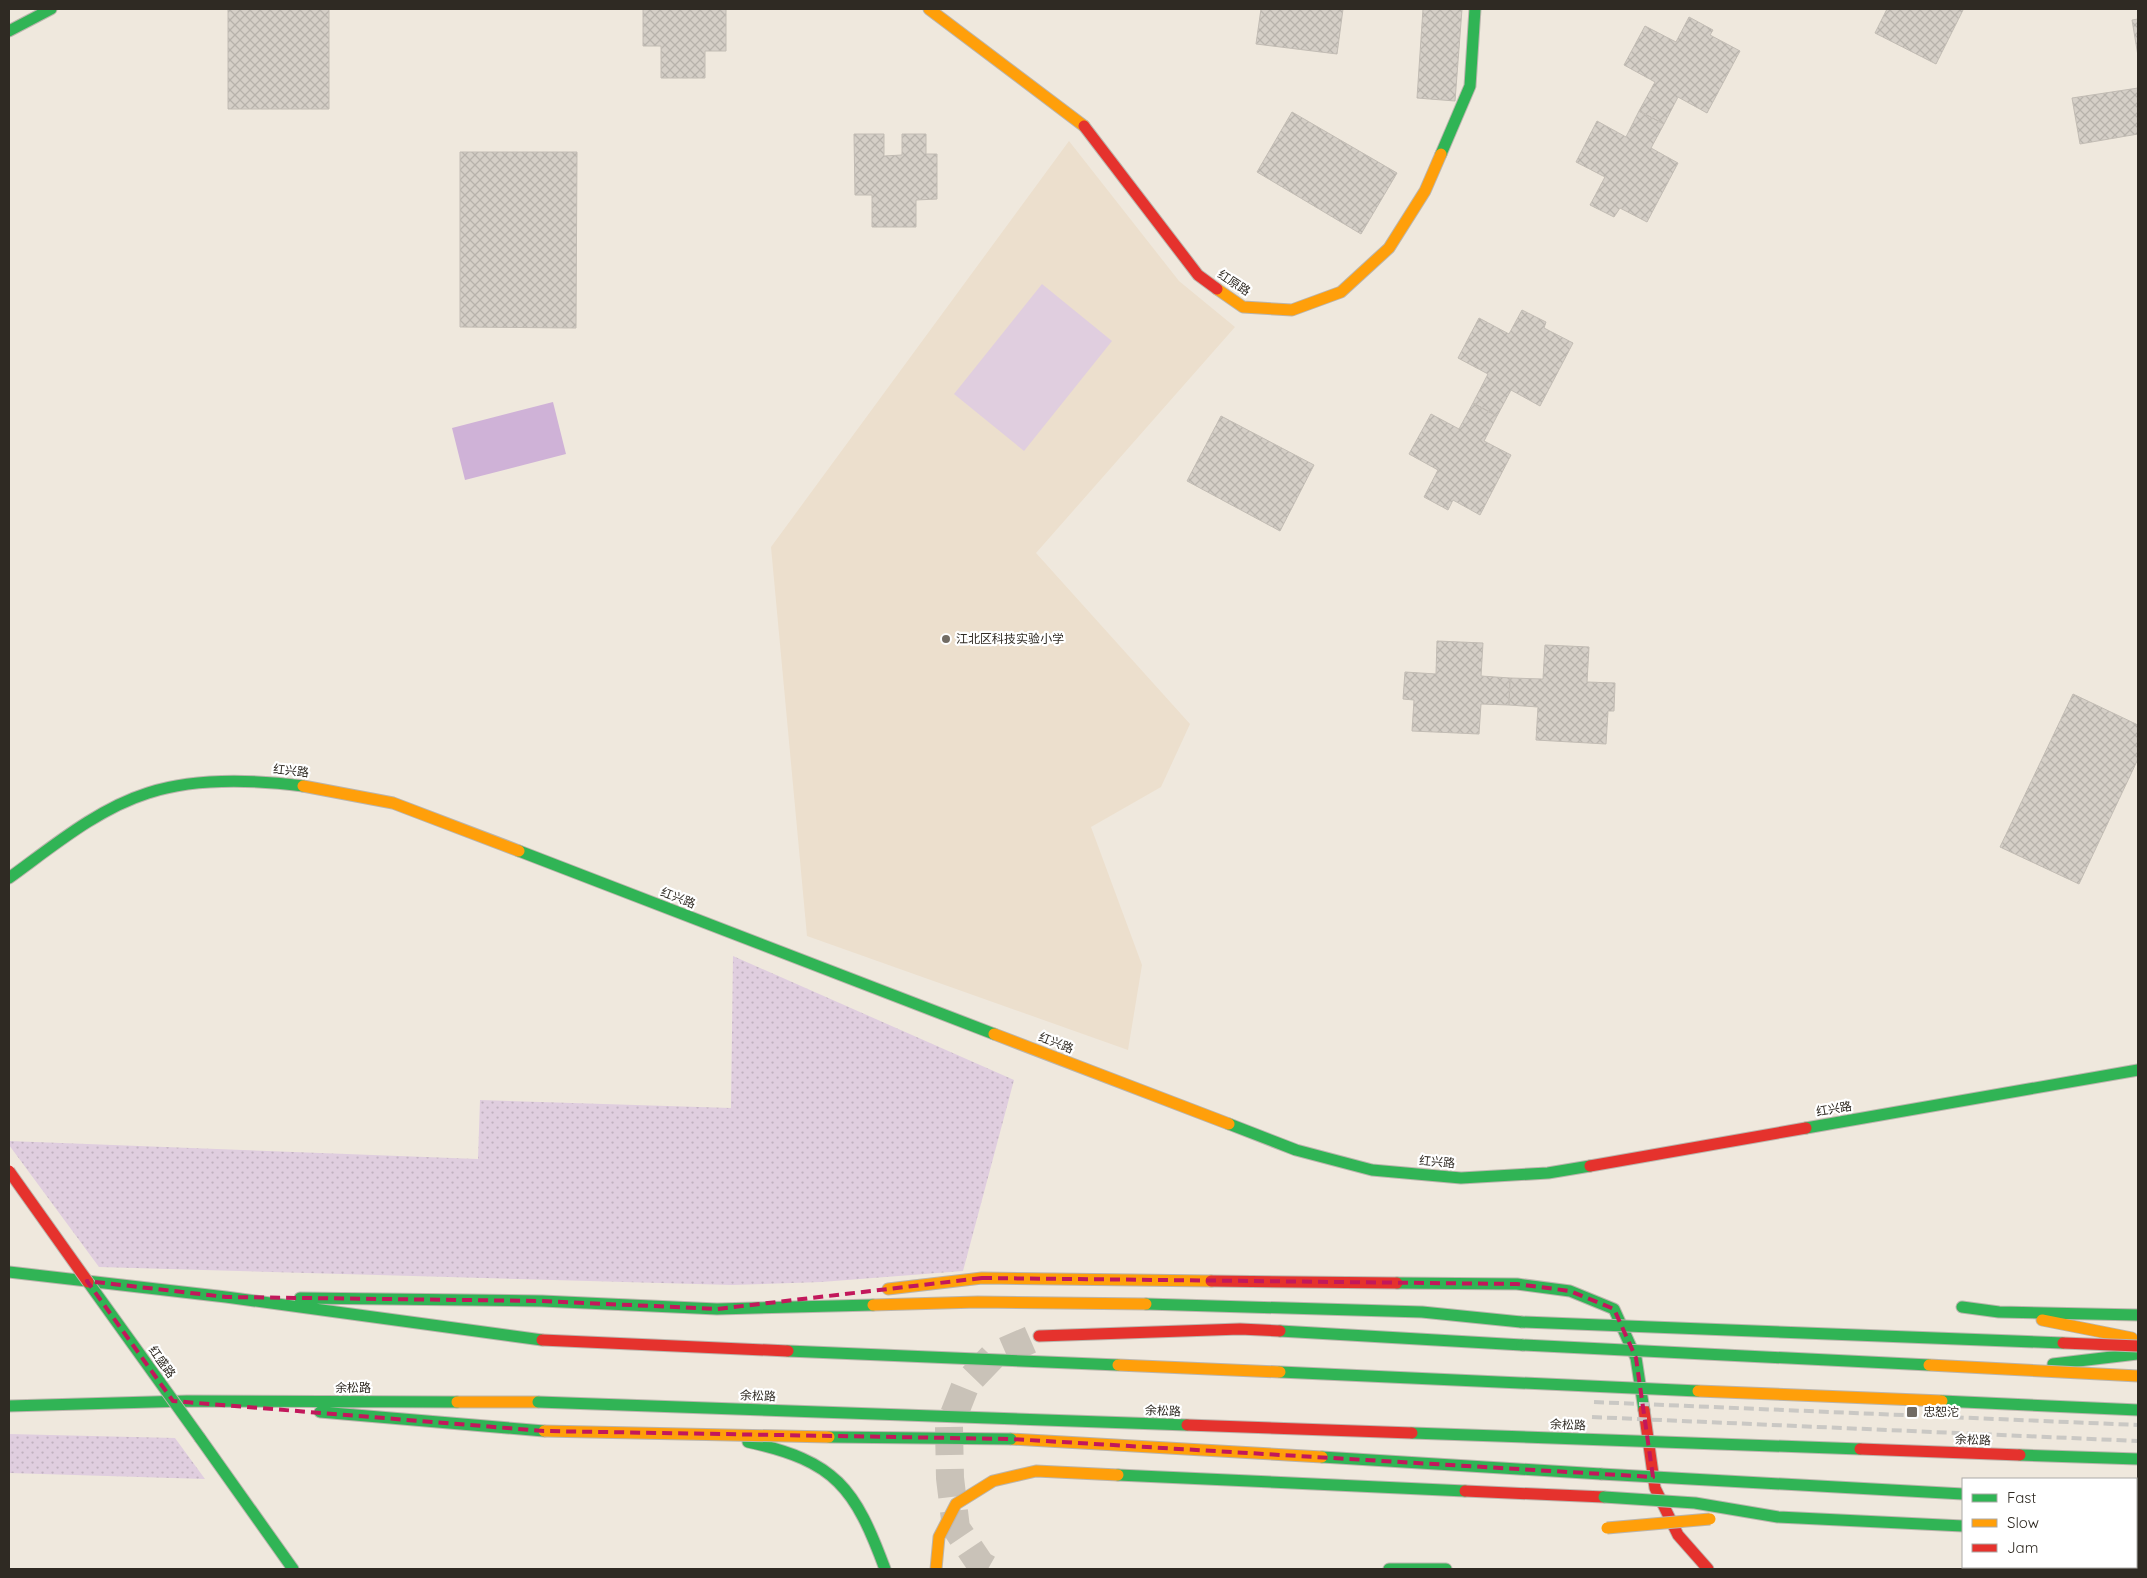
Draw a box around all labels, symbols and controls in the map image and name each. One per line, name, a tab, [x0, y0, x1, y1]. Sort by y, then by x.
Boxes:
street label: 红原路	[1215, 266, 1253, 299]
place label: 江北区科技实验小学	[956, 631, 1064, 646]
marker: 江北区科技实验小学	[940, 633, 952, 645]
street label: 红兴路	[272, 761, 310, 780]
street label: 红兴路	[659, 884, 698, 911]
street label: 红兴路	[1037, 1029, 1076, 1056]
street label: 红兴路	[1815, 1098, 1853, 1119]
street label: 红兴路	[1418, 1152, 1456, 1171]
street label: 红盛路	[146, 1343, 179, 1381]
street label: 余松路	[335, 1380, 371, 1395]
street label: 余松路	[740, 1387, 776, 1404]
street label: 余松路	[1145, 1402, 1181, 1419]
place label: 忠恕沱	[1923, 1404, 1959, 1419]
marker: 忠恕沱	[1905, 1405, 1919, 1419]
street label: 余松路	[1550, 1416, 1586, 1433]
street label: 余松路	[1955, 1431, 1991, 1448]
legend	[1962, 1478, 2137, 1568]
text: Fast	[2007, 1488, 2036, 1507]
text: Slow	[2007, 1513, 2039, 1532]
text: Jam	[2007, 1538, 2038, 1557]

